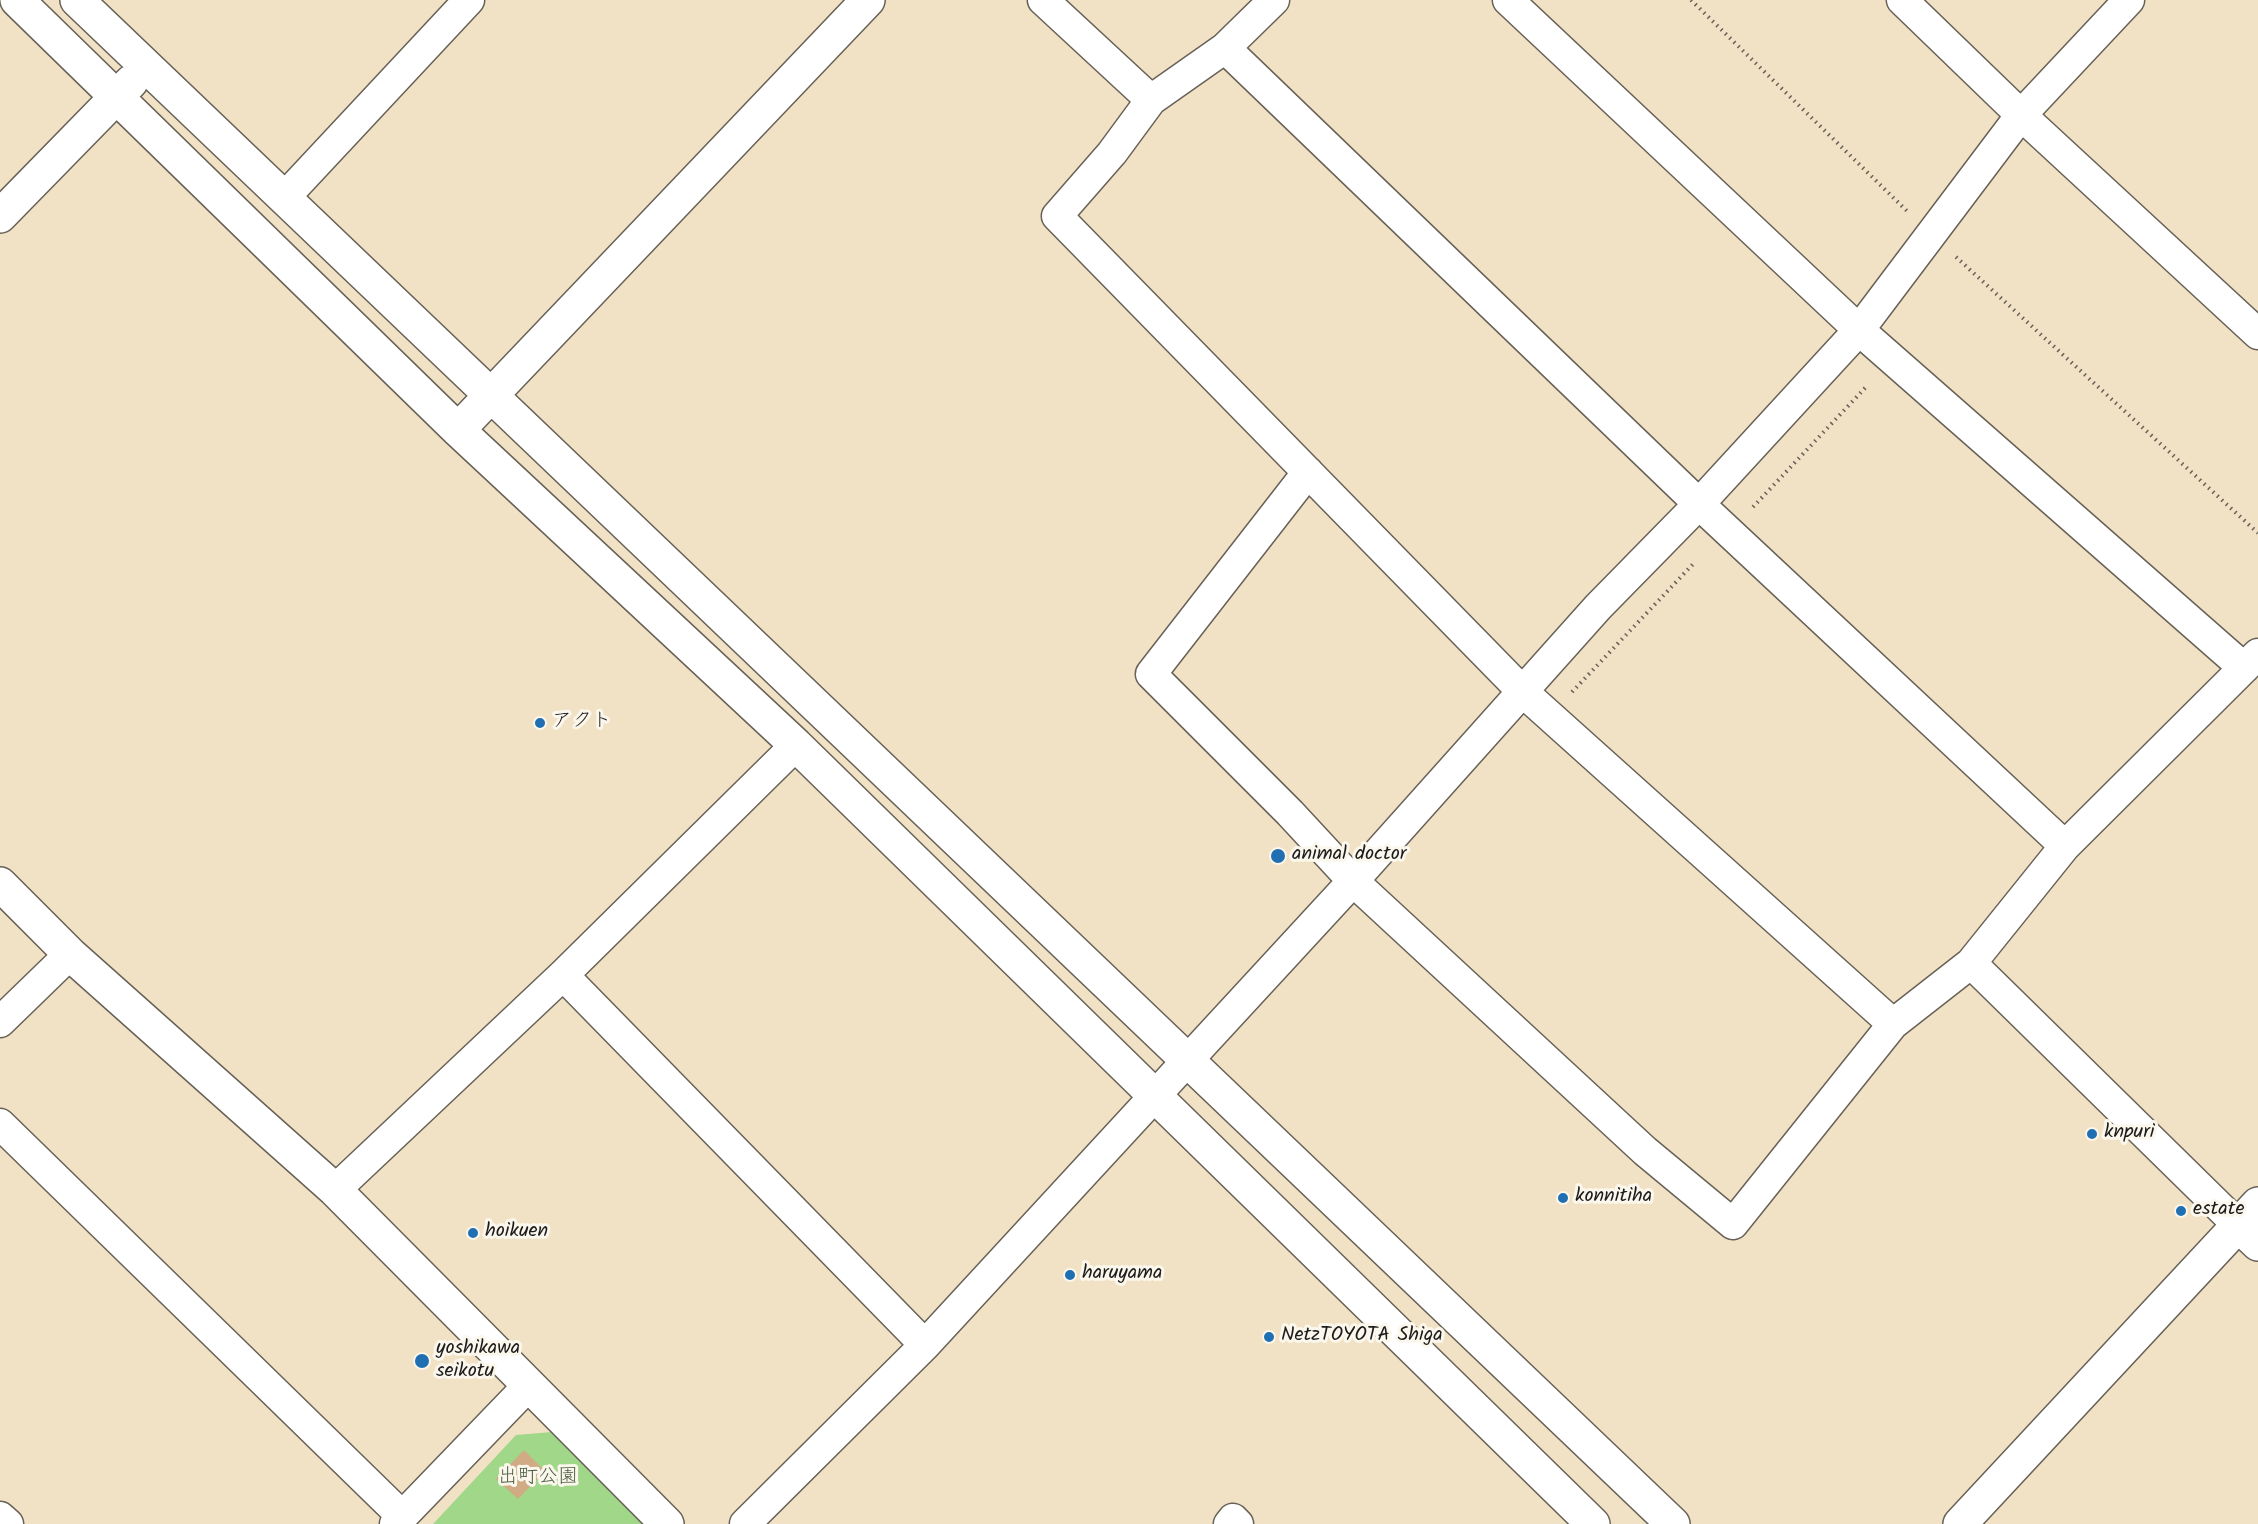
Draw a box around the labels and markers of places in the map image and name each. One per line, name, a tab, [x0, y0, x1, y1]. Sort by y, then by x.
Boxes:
place label: アクト	[552, 711, 612, 735]
marker: アクト	[533, 716, 547, 730]
place label: animal doctor	[1292, 844, 1406, 868]
marker: animal doctor	[1269, 847, 1287, 865]
place label: knpuri	[2104, 1122, 2155, 1146]
marker: knpuri	[2085, 1127, 2099, 1141]
place label: konnitiha	[1575, 1186, 1652, 1210]
marker: konnitiha	[1556, 1191, 1570, 1205]
place label: estate	[2193, 1199, 2244, 1223]
marker: estate	[2174, 1204, 2188, 1218]
place label: hoikuen	[485, 1221, 548, 1245]
marker: hoikuen	[466, 1226, 480, 1240]
place label: haruyama	[1082, 1263, 1162, 1287]
marker: haruyama	[1063, 1268, 1077, 1282]
place label: NetzTOYOTA Shiga	[1281, 1325, 1443, 1349]
marker: NetzTOYOTA Shiga	[1262, 1330, 1276, 1344]
place label: yoshikawa seikotu	[436, 1338, 520, 1385]
marker: yoshikawa seikotu	[413, 1352, 431, 1370]

